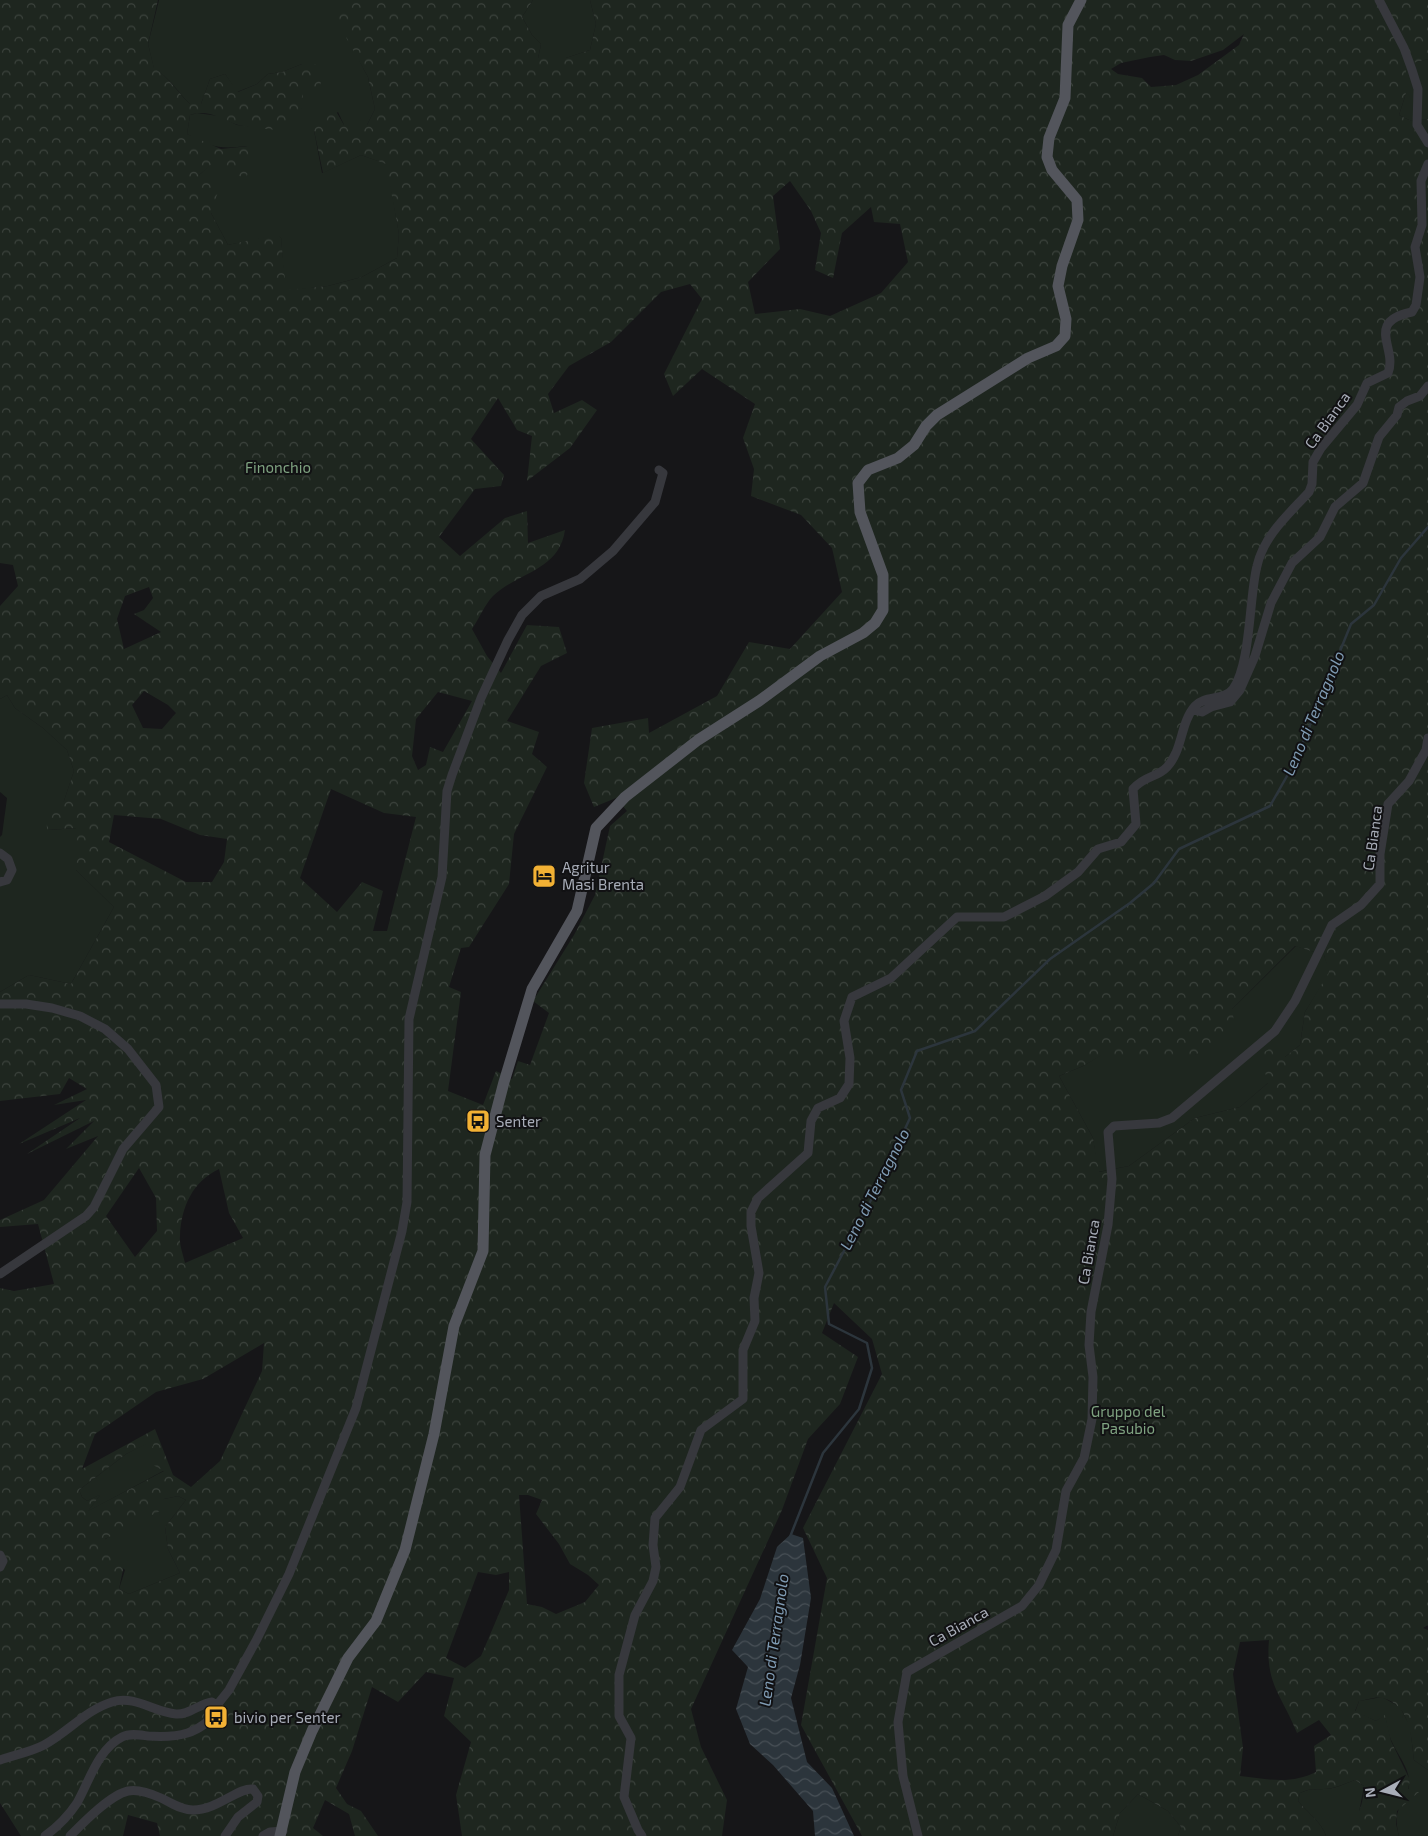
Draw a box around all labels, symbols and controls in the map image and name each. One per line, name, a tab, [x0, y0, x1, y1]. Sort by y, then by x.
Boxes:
street label: Ca Bianca	[1300, 388, 1354, 452]
park label: Finonchio	[245, 458, 311, 476]
water label: Leno di Terragnolo	[1278, 648, 1348, 778]
street label: Ca Bianca	[1359, 804, 1385, 872]
place label: Agritur Masi Brenta	[562, 858, 644, 893]
hotel icon: Agritur Masi Brenta	[531, 863, 557, 889]
bus stop icon: Senter	[465, 1108, 491, 1134]
place label: Senter	[496, 1112, 541, 1130]
water label: Leno di Terragnolo	[835, 1125, 913, 1253]
street label: Ca Bianca	[1073, 1218, 1103, 1286]
park label: Gruppo del Pasubio	[1091, 1402, 1166, 1437]
water label: Leno di Terragnolo	[754, 1572, 792, 1708]
street label: Ca Bianca	[925, 1602, 991, 1650]
bus stop icon: bivio per Senter	[203, 1704, 229, 1730]
place label: bivio per Senter	[234, 1708, 341, 1726]
north arrow	[1358, 1766, 1408, 1816]
text: N	[1361, 1787, 1379, 1799]

